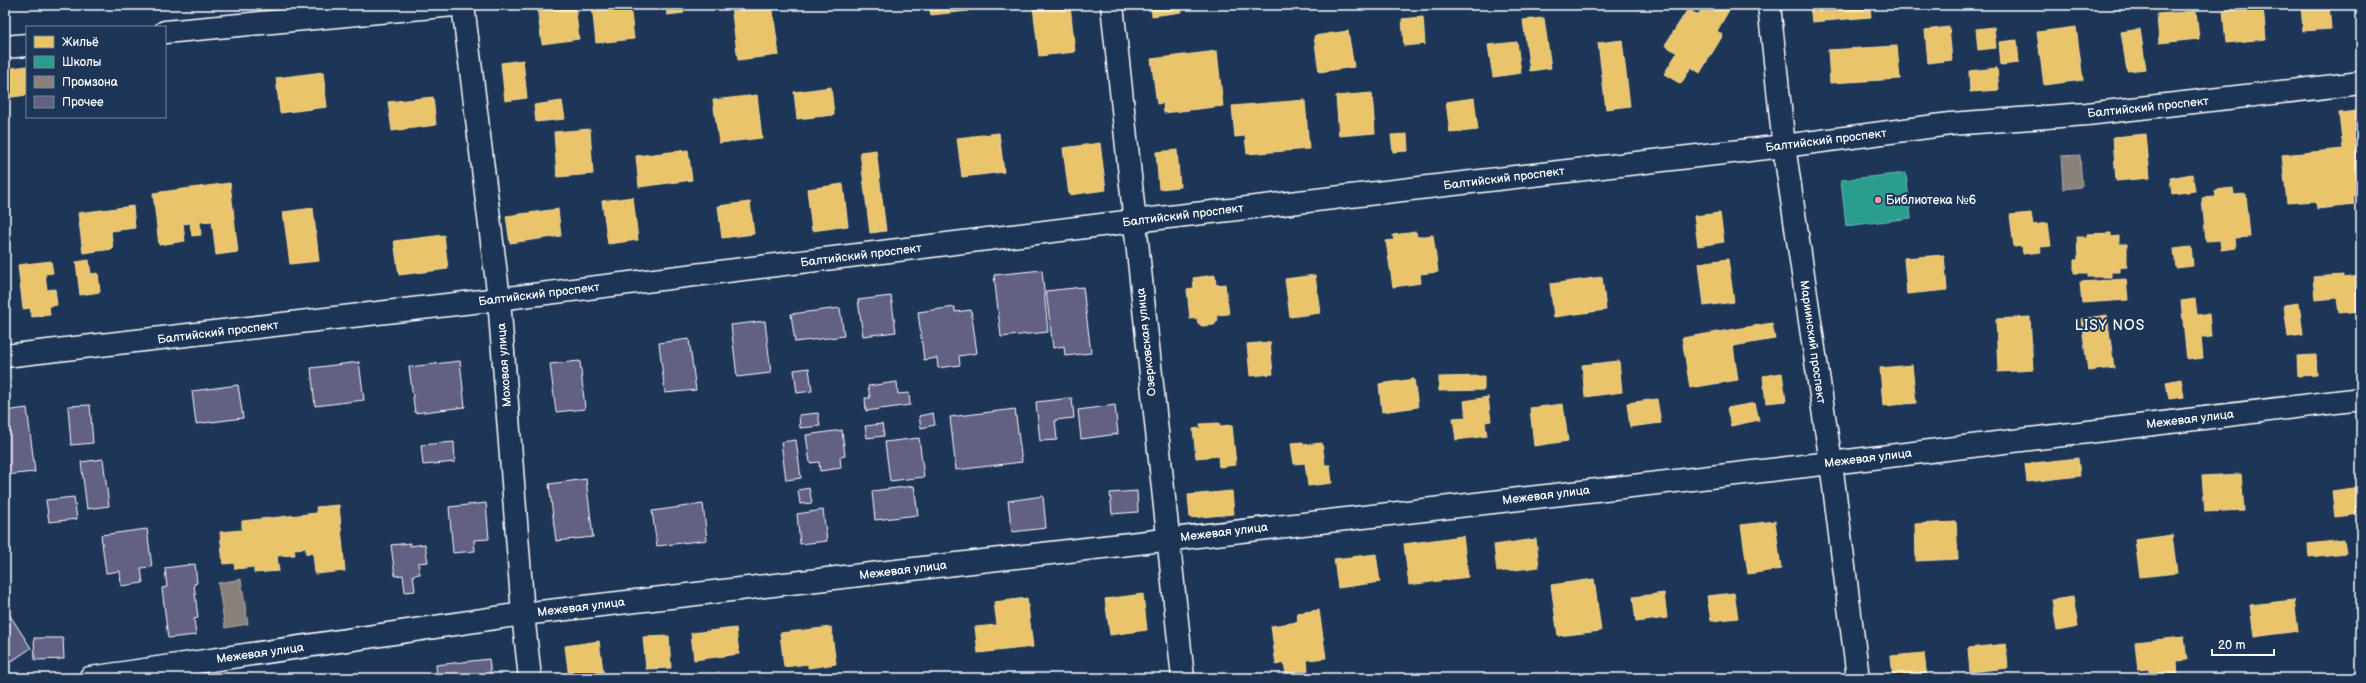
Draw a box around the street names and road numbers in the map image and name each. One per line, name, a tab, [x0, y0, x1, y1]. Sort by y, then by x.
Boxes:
street label: Балтийский проспект	[2087, 94, 2210, 121]
street label: Балтийский проспект	[1765, 126, 1888, 155]
street label: Балтийский проспект	[1443, 164, 1566, 193]
street label: Балтийский проспект	[1122, 201, 1245, 230]
street label: Балтийский проспект	[800, 241, 923, 270]
street label: Мариинский проспект	[1796, 279, 1829, 405]
street label: Балтийский проспект	[478, 280, 601, 309]
street label: Озерковская улица	[1133, 287, 1160, 397]
street label: Балтийский проспект	[157, 318, 280, 347]
street label: Моховая улица	[494, 322, 515, 407]
street label: Межевая улица	[2145, 407, 2235, 432]
street label: Межевая улица	[1823, 446, 1913, 471]
street label: Межевая улица	[1501, 483, 1591, 508]
street label: Межевая улица	[1179, 520, 1269, 545]
street label: Межевая улица	[858, 558, 948, 583]
street label: Межевая улица	[536, 595, 626, 620]
street label: Межевая улица	[215, 640, 305, 667]

